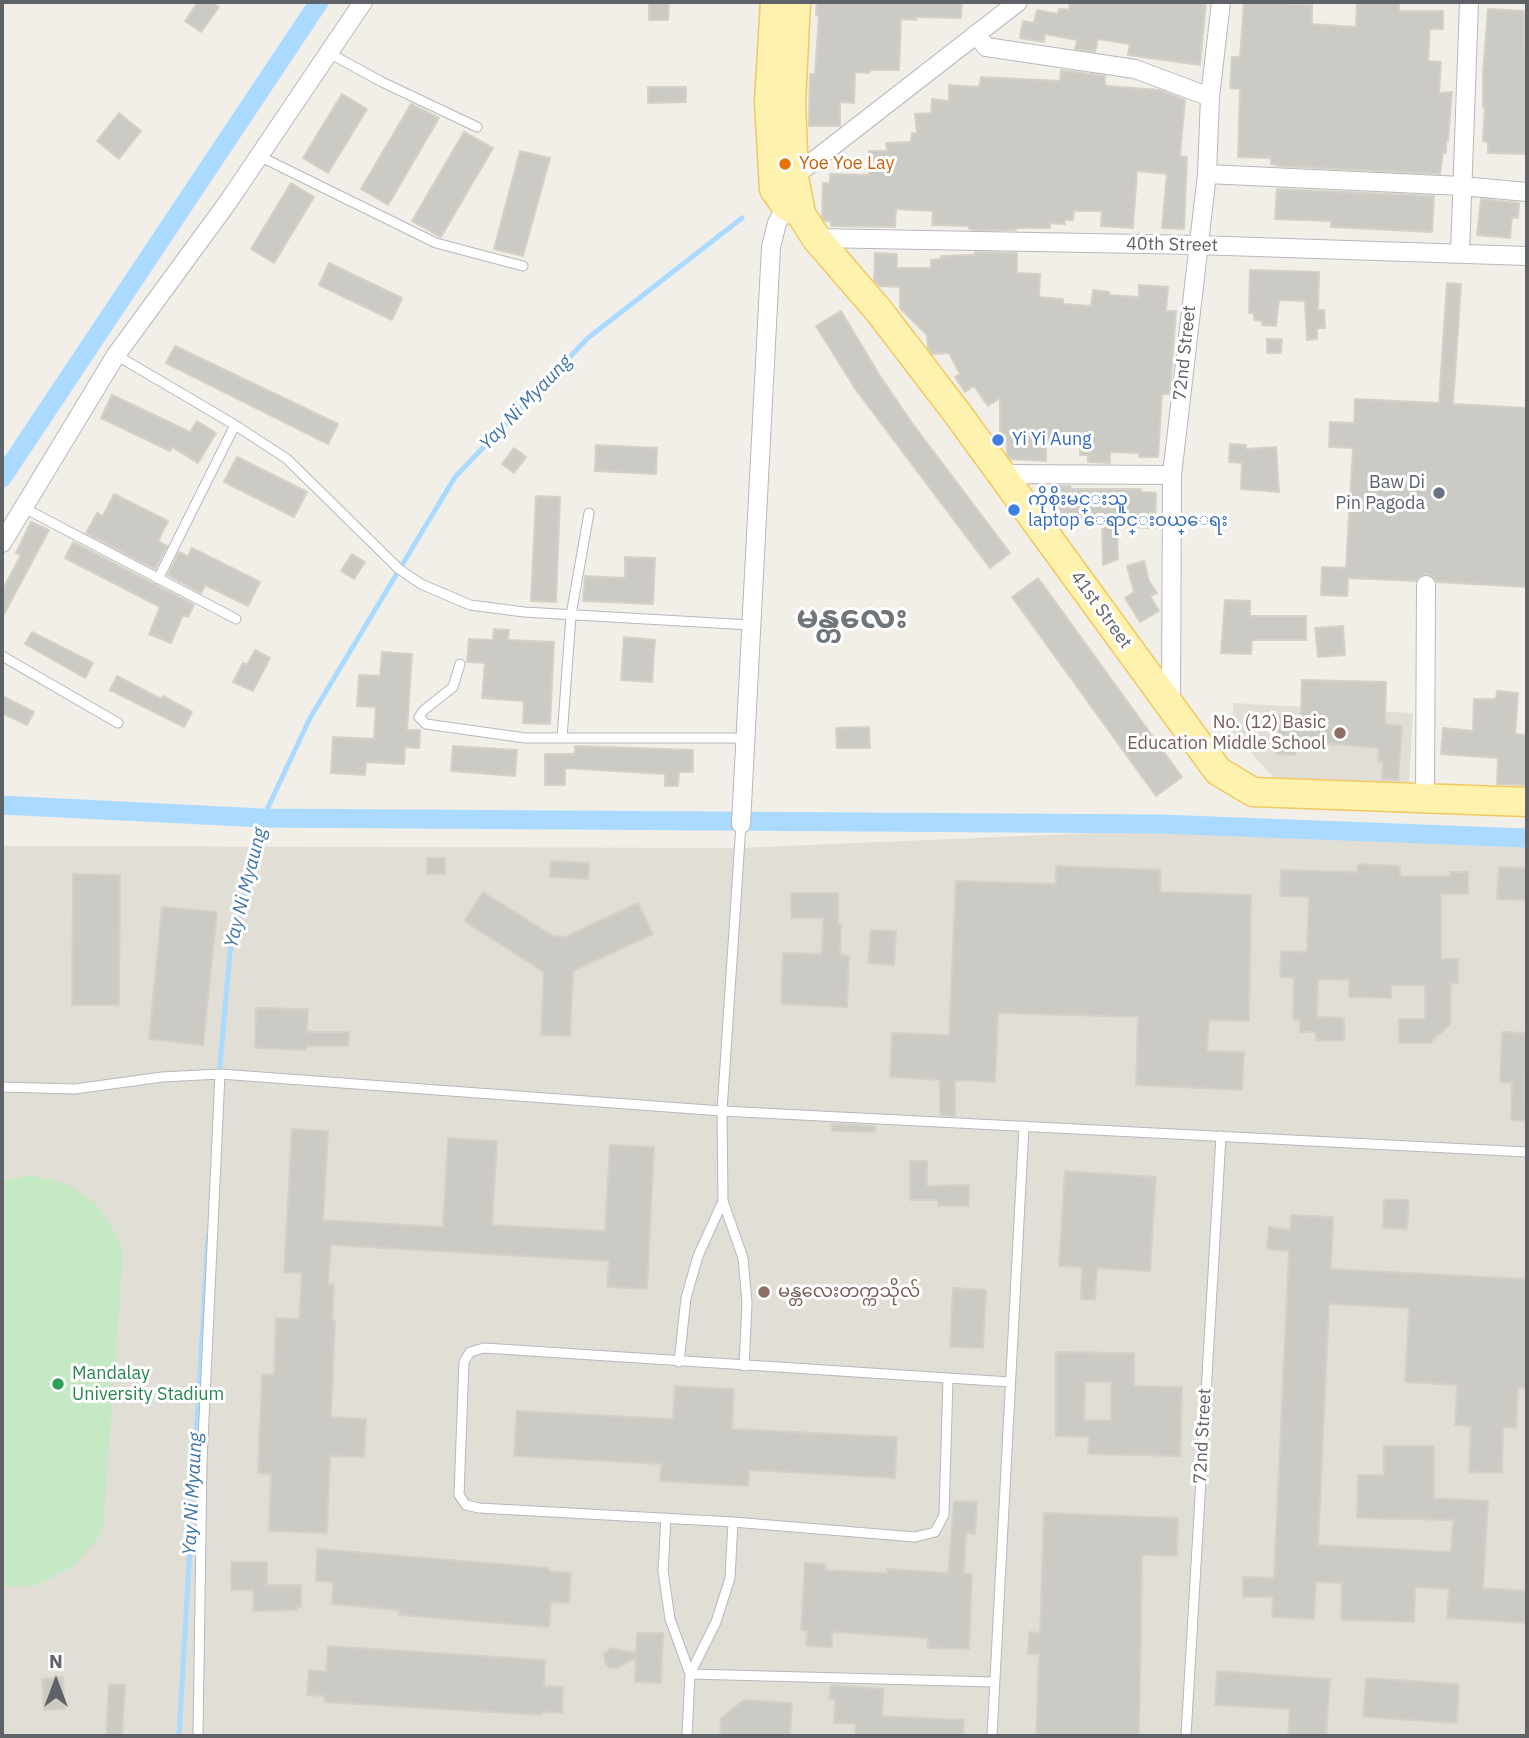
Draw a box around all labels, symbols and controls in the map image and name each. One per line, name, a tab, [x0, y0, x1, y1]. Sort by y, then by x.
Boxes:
place label: Yoe Yoe Lay	[799, 153, 894, 175]
marker: Yoe Yoe Lay	[777, 156, 793, 172]
street label: 40th Street	[1126, 233, 1218, 257]
street label: 72nd Street	[1169, 304, 1201, 402]
water label: Yay Ni Myaung	[475, 351, 577, 455]
place label: Yi Yi Aung	[1012, 429, 1092, 451]
marker: Yi Yi Aung	[990, 432, 1006, 448]
place label: Baw Di Pin Pagoda	[1335, 472, 1425, 514]
marker: Baw Di Pin Pagoda	[1431, 485, 1447, 501]
place label: ကိုစိုးမင္းသူ laptop ေရာင္းဝယ္ေရး	[1028, 489, 1228, 532]
marker: ကိုစိုးမင္းသူ laptop ေရာင္းဝယ္ေရး	[1006, 502, 1022, 518]
street label: 41st Street	[1066, 567, 1136, 653]
district label: မန္တလေး	[796, 600, 908, 638]
place label: No. (12) Basic Education Middle School	[1127, 712, 1326, 754]
marker: No. (12) Basic Education Middle School	[1332, 725, 1348, 741]
water label: Yay Ni Myaung	[220, 825, 272, 951]
place label: မန္တလေးတက္ကသိုလ်	[778, 1281, 920, 1303]
marker: မန္တလေးတက္ကသိုလ်	[756, 1284, 772, 1300]
place label: Mandalay University Stadium	[72, 1363, 224, 1406]
marker: Mandalay University Stadium	[50, 1376, 66, 1392]
street label: 72nd Street	[1190, 1388, 1216, 1484]
water label: Yay Ni Myaung	[178, 1432, 208, 1556]
north arrow	[21, 1647, 91, 1717]
text: N	[49, 1649, 63, 1673]

